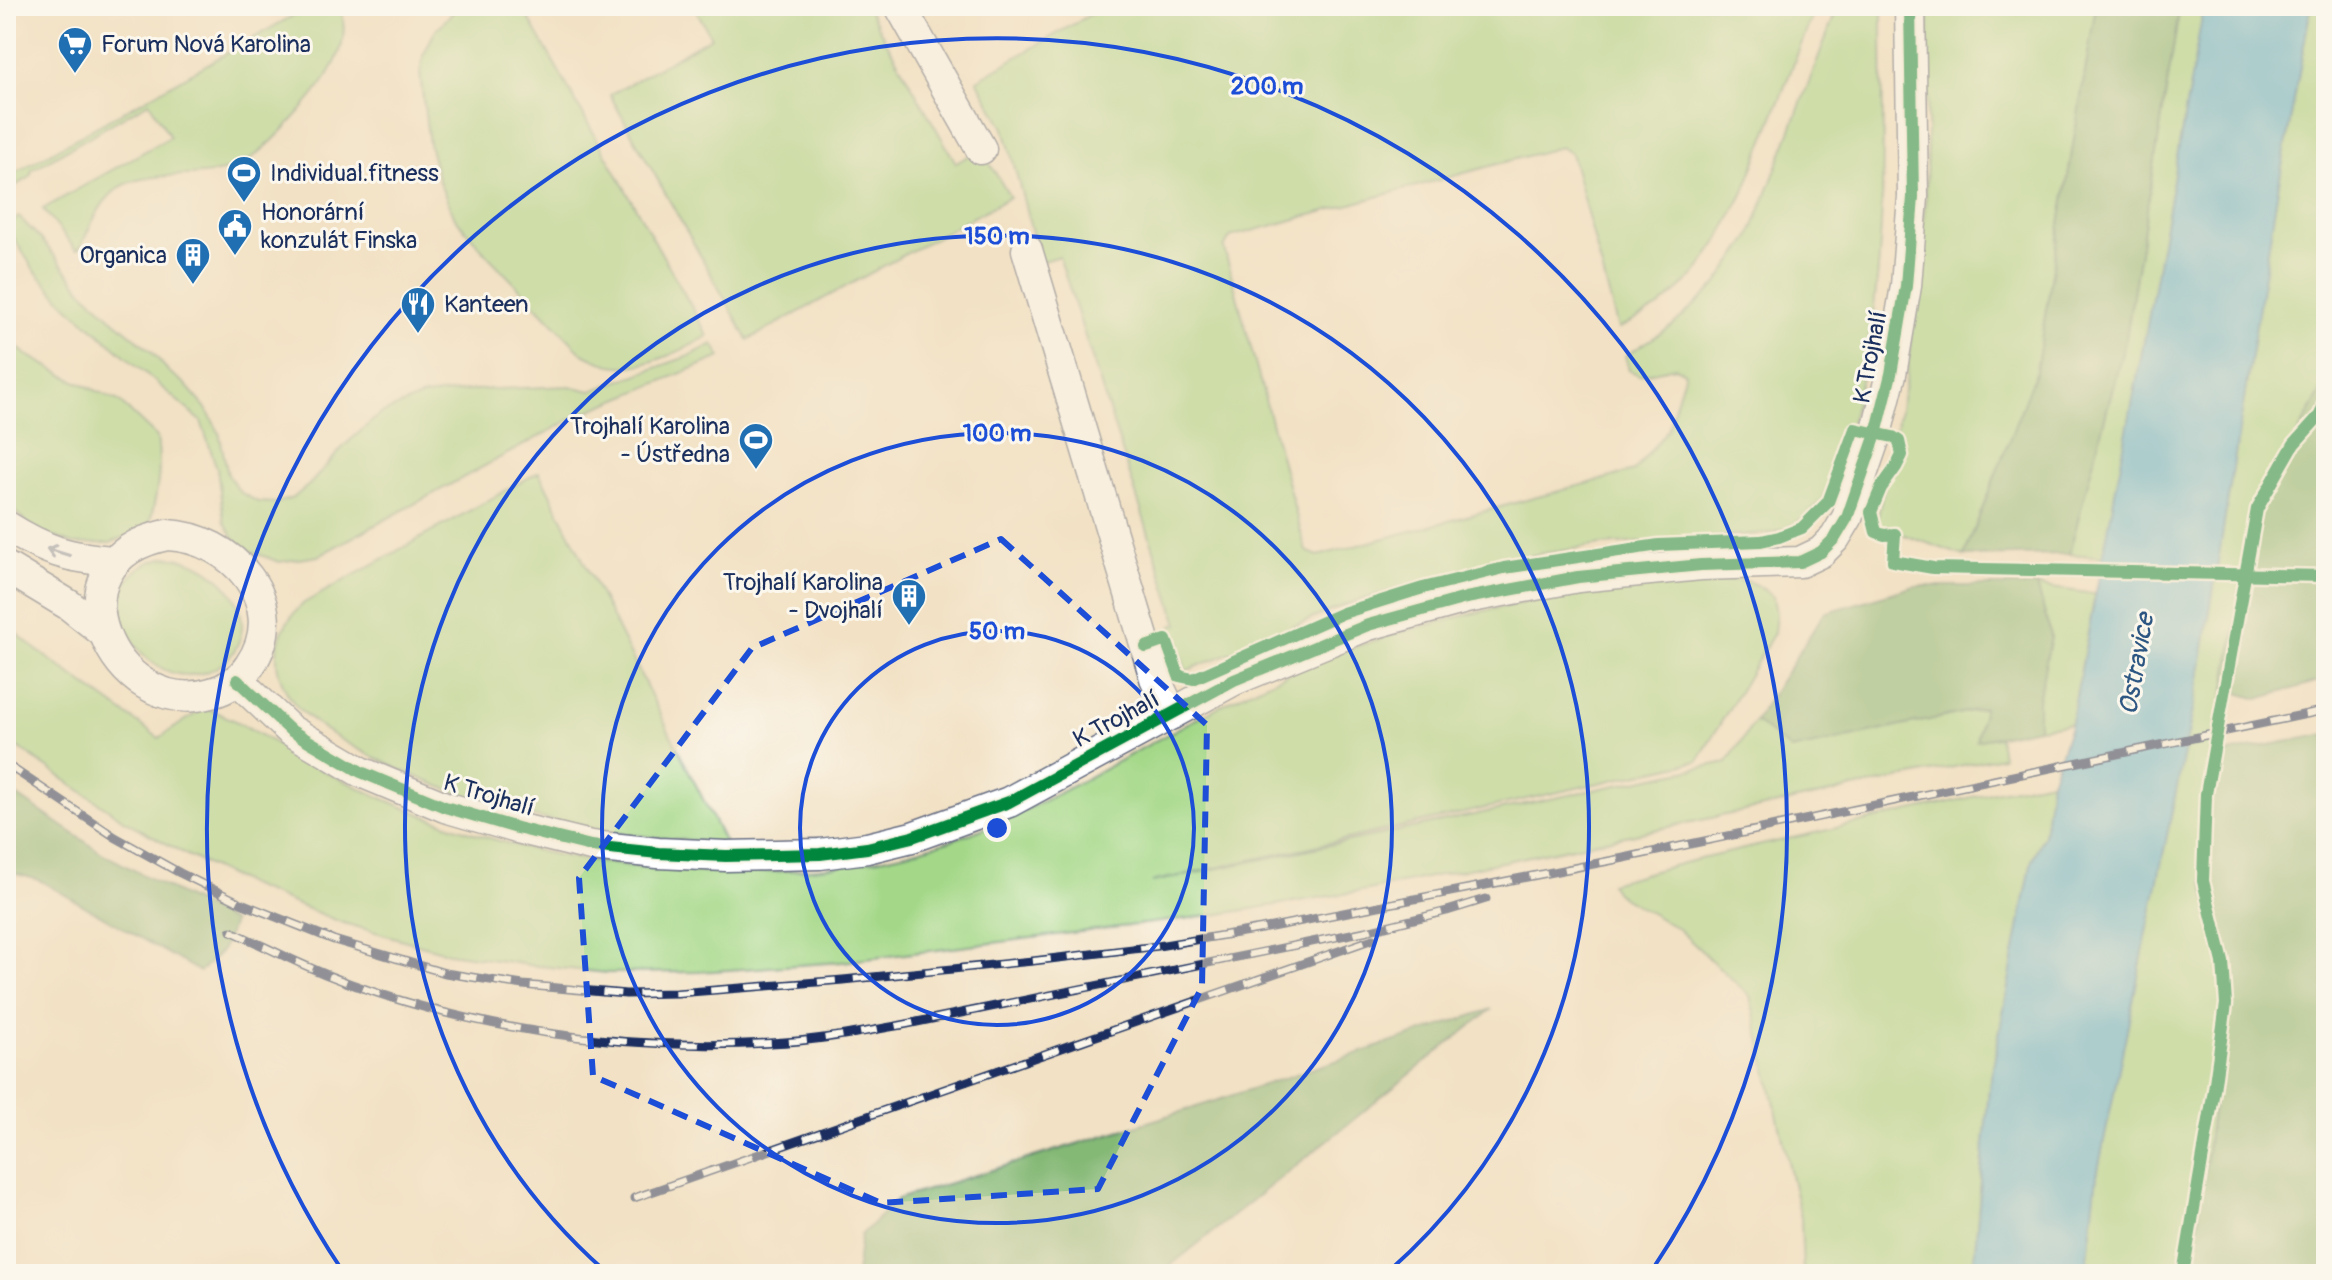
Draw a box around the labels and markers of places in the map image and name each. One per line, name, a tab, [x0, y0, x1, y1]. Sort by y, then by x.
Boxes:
supermarket icon: Forum Nová Karolina	[56, 25, 94, 75]
place label: Forum Nová Karolina	[101, 30, 311, 59]
sports icon: Individual.fitness	[225, 154, 263, 204]
place label: Individual.fitness	[270, 159, 439, 188]
place label: Honorární konzulát Finska	[261, 198, 417, 255]
public building icon: Honorární konzulát Finska	[216, 207, 254, 257]
building icon: Organica	[174, 236, 212, 286]
place label: Organica	[79, 241, 167, 270]
restaurant icon: Kanteen	[399, 285, 437, 335]
place label: Kanteen	[444, 290, 529, 319]
place label: Trojhalí Karolina - Ústředna	[570, 412, 730, 469]
sports icon: Trojhalí Karolina - Ústředna	[737, 421, 775, 471]
place label: Trojhalí Karolina - Dvojhalí	[723, 568, 883, 625]
building icon: Trojhalí Karolina - Dvojhalí	[890, 577, 928, 627]
centre of rings	[983, 814, 1011, 842]

